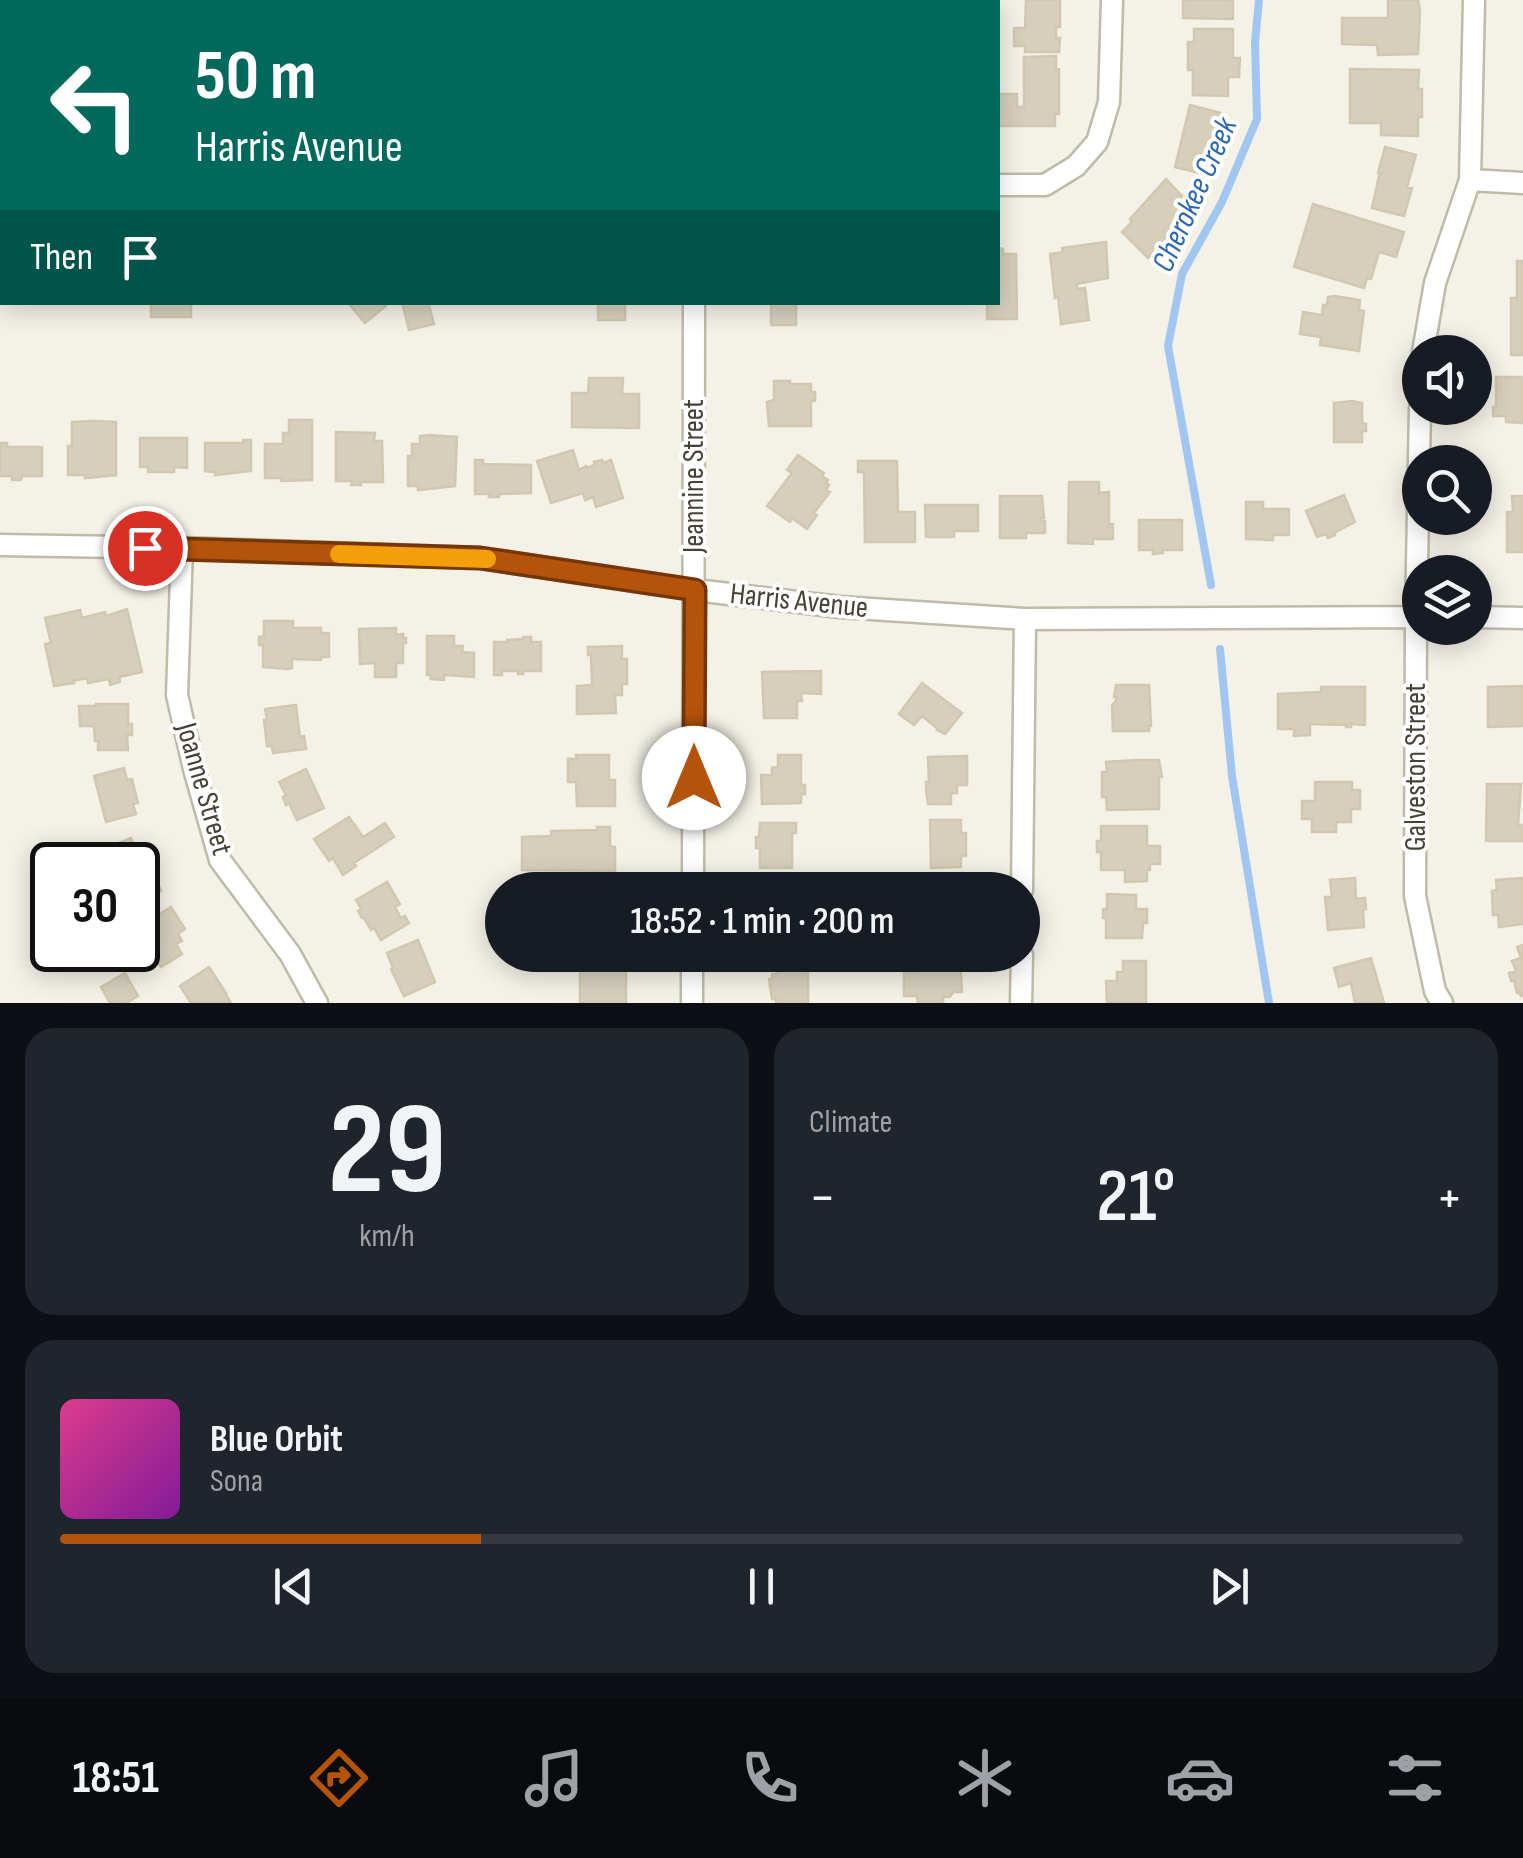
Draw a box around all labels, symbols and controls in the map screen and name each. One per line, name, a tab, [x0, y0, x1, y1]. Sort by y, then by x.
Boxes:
text: 50 m	[195, 35, 316, 119]
icon: left	[30, 40, 160, 170]
water label: Cherokee Creek	[1144, 111, 1247, 278]
text: Harris Avenue	[195, 120, 403, 175]
icon: arrive	[113, 230, 168, 285]
text: Then	[30, 235, 93, 280]
map controls	[1402, 335, 1492, 645]
button: sound	[1402, 335, 1492, 425]
street label: Jeannine Street	[676, 399, 712, 554]
button: search	[1402, 445, 1492, 535]
pin	[103, 506, 188, 591]
icon: arrive	[118, 521, 173, 576]
button: layers	[1402, 555, 1492, 645]
street label: Harris Avenue	[728, 576, 870, 626]
street label: Galveston Street	[1398, 683, 1434, 851]
street label: Joanne Street	[168, 718, 240, 859]
position arrow	[642, 726, 746, 830]
speed limit sign: 30	[30, 842, 160, 972]
text: 18:52 · 1 min · 200 m	[631, 899, 894, 944]
text: 29	[328, 1074, 446, 1230]
text: Climate	[809, 1103, 892, 1142]
text: 21°	[1096, 1152, 1176, 1243]
text: −	[809, 1165, 836, 1232]
text: +	[1436, 1165, 1463, 1232]
text: km/h	[359, 1217, 415, 1256]
text: Blue Orbit	[210, 1417, 343, 1462]
text: Sona	[210, 1462, 263, 1501]
icon: previous	[266, 1559, 321, 1614]
icon: pause	[734, 1559, 789, 1614]
icon: next	[1202, 1559, 1257, 1614]
icon: directions	[304, 1743, 374, 1813]
icon: music	[519, 1743, 589, 1813]
icon: phone	[735, 1743, 805, 1813]
icon: climate	[950, 1743, 1020, 1813]
icon: car	[1165, 1743, 1235, 1813]
icon: filters	[1380, 1743, 1450, 1813]
text: 18:51	[73, 1751, 159, 1806]

